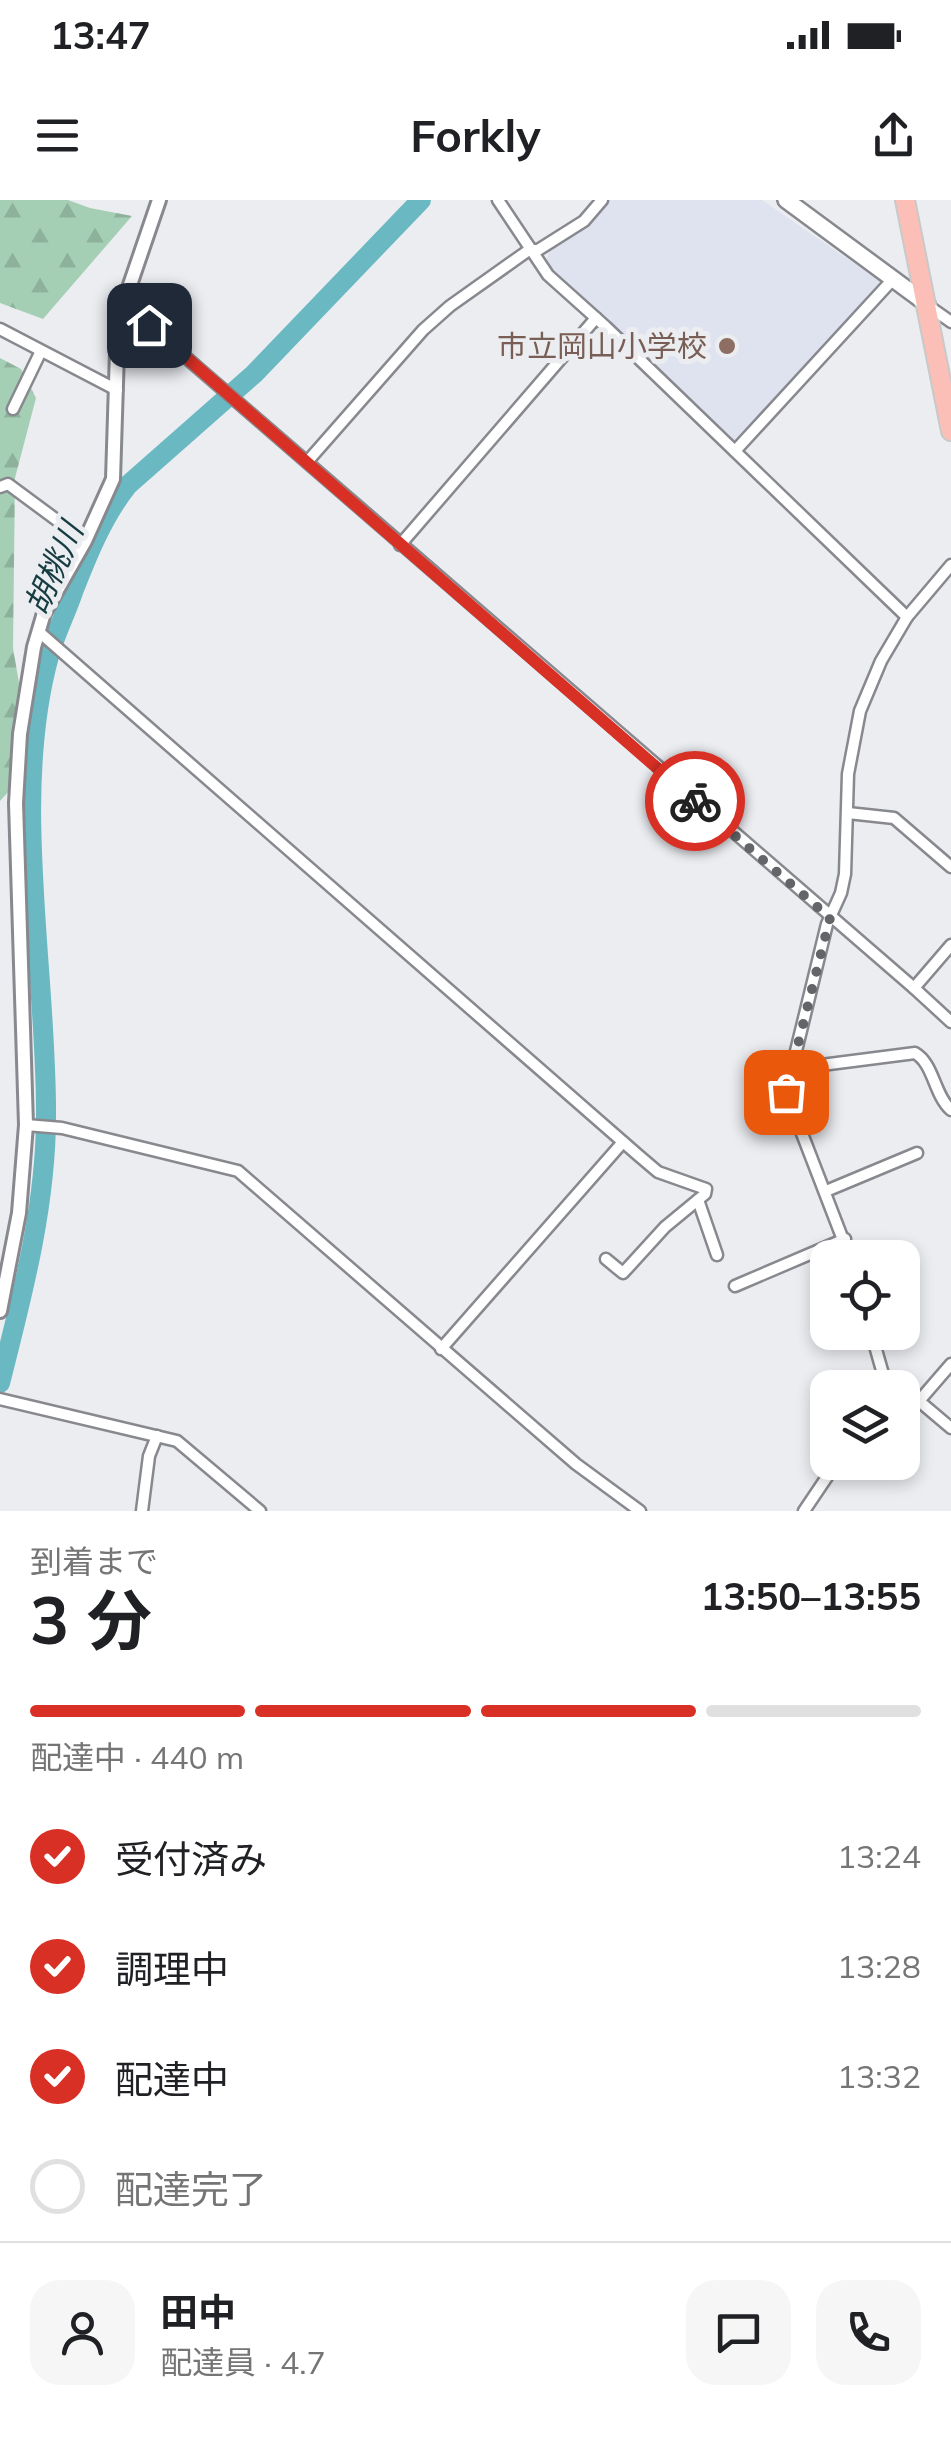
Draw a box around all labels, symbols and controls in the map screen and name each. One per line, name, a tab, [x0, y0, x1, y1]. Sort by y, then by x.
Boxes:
text: 13:47	[50, 11, 151, 59]
text: Forkly	[410, 107, 541, 163]
icon: menu	[30, 108, 85, 163]
icon: share	[866, 108, 921, 163]
pin	[107, 283, 192, 368]
icon: home	[122, 298, 177, 353]
place label: 市立岡山小学校	[497, 327, 707, 365]
marker: 市立岡山小学校	[716, 335, 738, 357]
water label: 胡桃川	[15, 513, 92, 620]
courier	[645, 751, 745, 851]
icon: bike	[668, 774, 723, 829]
pin	[744, 1050, 829, 1135]
icon: bag	[759, 1065, 814, 1120]
map controls	[810, 1240, 920, 1480]
button: locate	[810, 1240, 920, 1350]
button: layers	[810, 1370, 920, 1480]
text: 到着まで	[30, 1541, 158, 1581]
text: 13:50–13:55	[701, 1572, 921, 1620]
text: 3 分	[30, 1579, 152, 1660]
text: 配達中 · 440 m	[30, 1737, 244, 1777]
icon: check	[30, 1829, 85, 1884]
text: 受付済み	[115, 1835, 267, 1883]
text: 13:24	[837, 1836, 921, 1876]
icon: check	[30, 1939, 85, 1994]
text: 調理中	[115, 1945, 229, 1993]
text: 13:28	[837, 1946, 921, 1986]
icon: check	[30, 2049, 85, 2104]
text: 配達中	[115, 2055, 229, 2103]
text: 13:32	[837, 2056, 921, 2096]
text: 配達完了	[115, 2165, 267, 2213]
button: person	[30, 2280, 135, 2385]
button: chat	[686, 2280, 791, 2385]
button: phone	[816, 2280, 921, 2385]
text: 田中	[160, 2288, 236, 2336]
text: 配達員 · 4.7	[160, 2342, 326, 2382]

